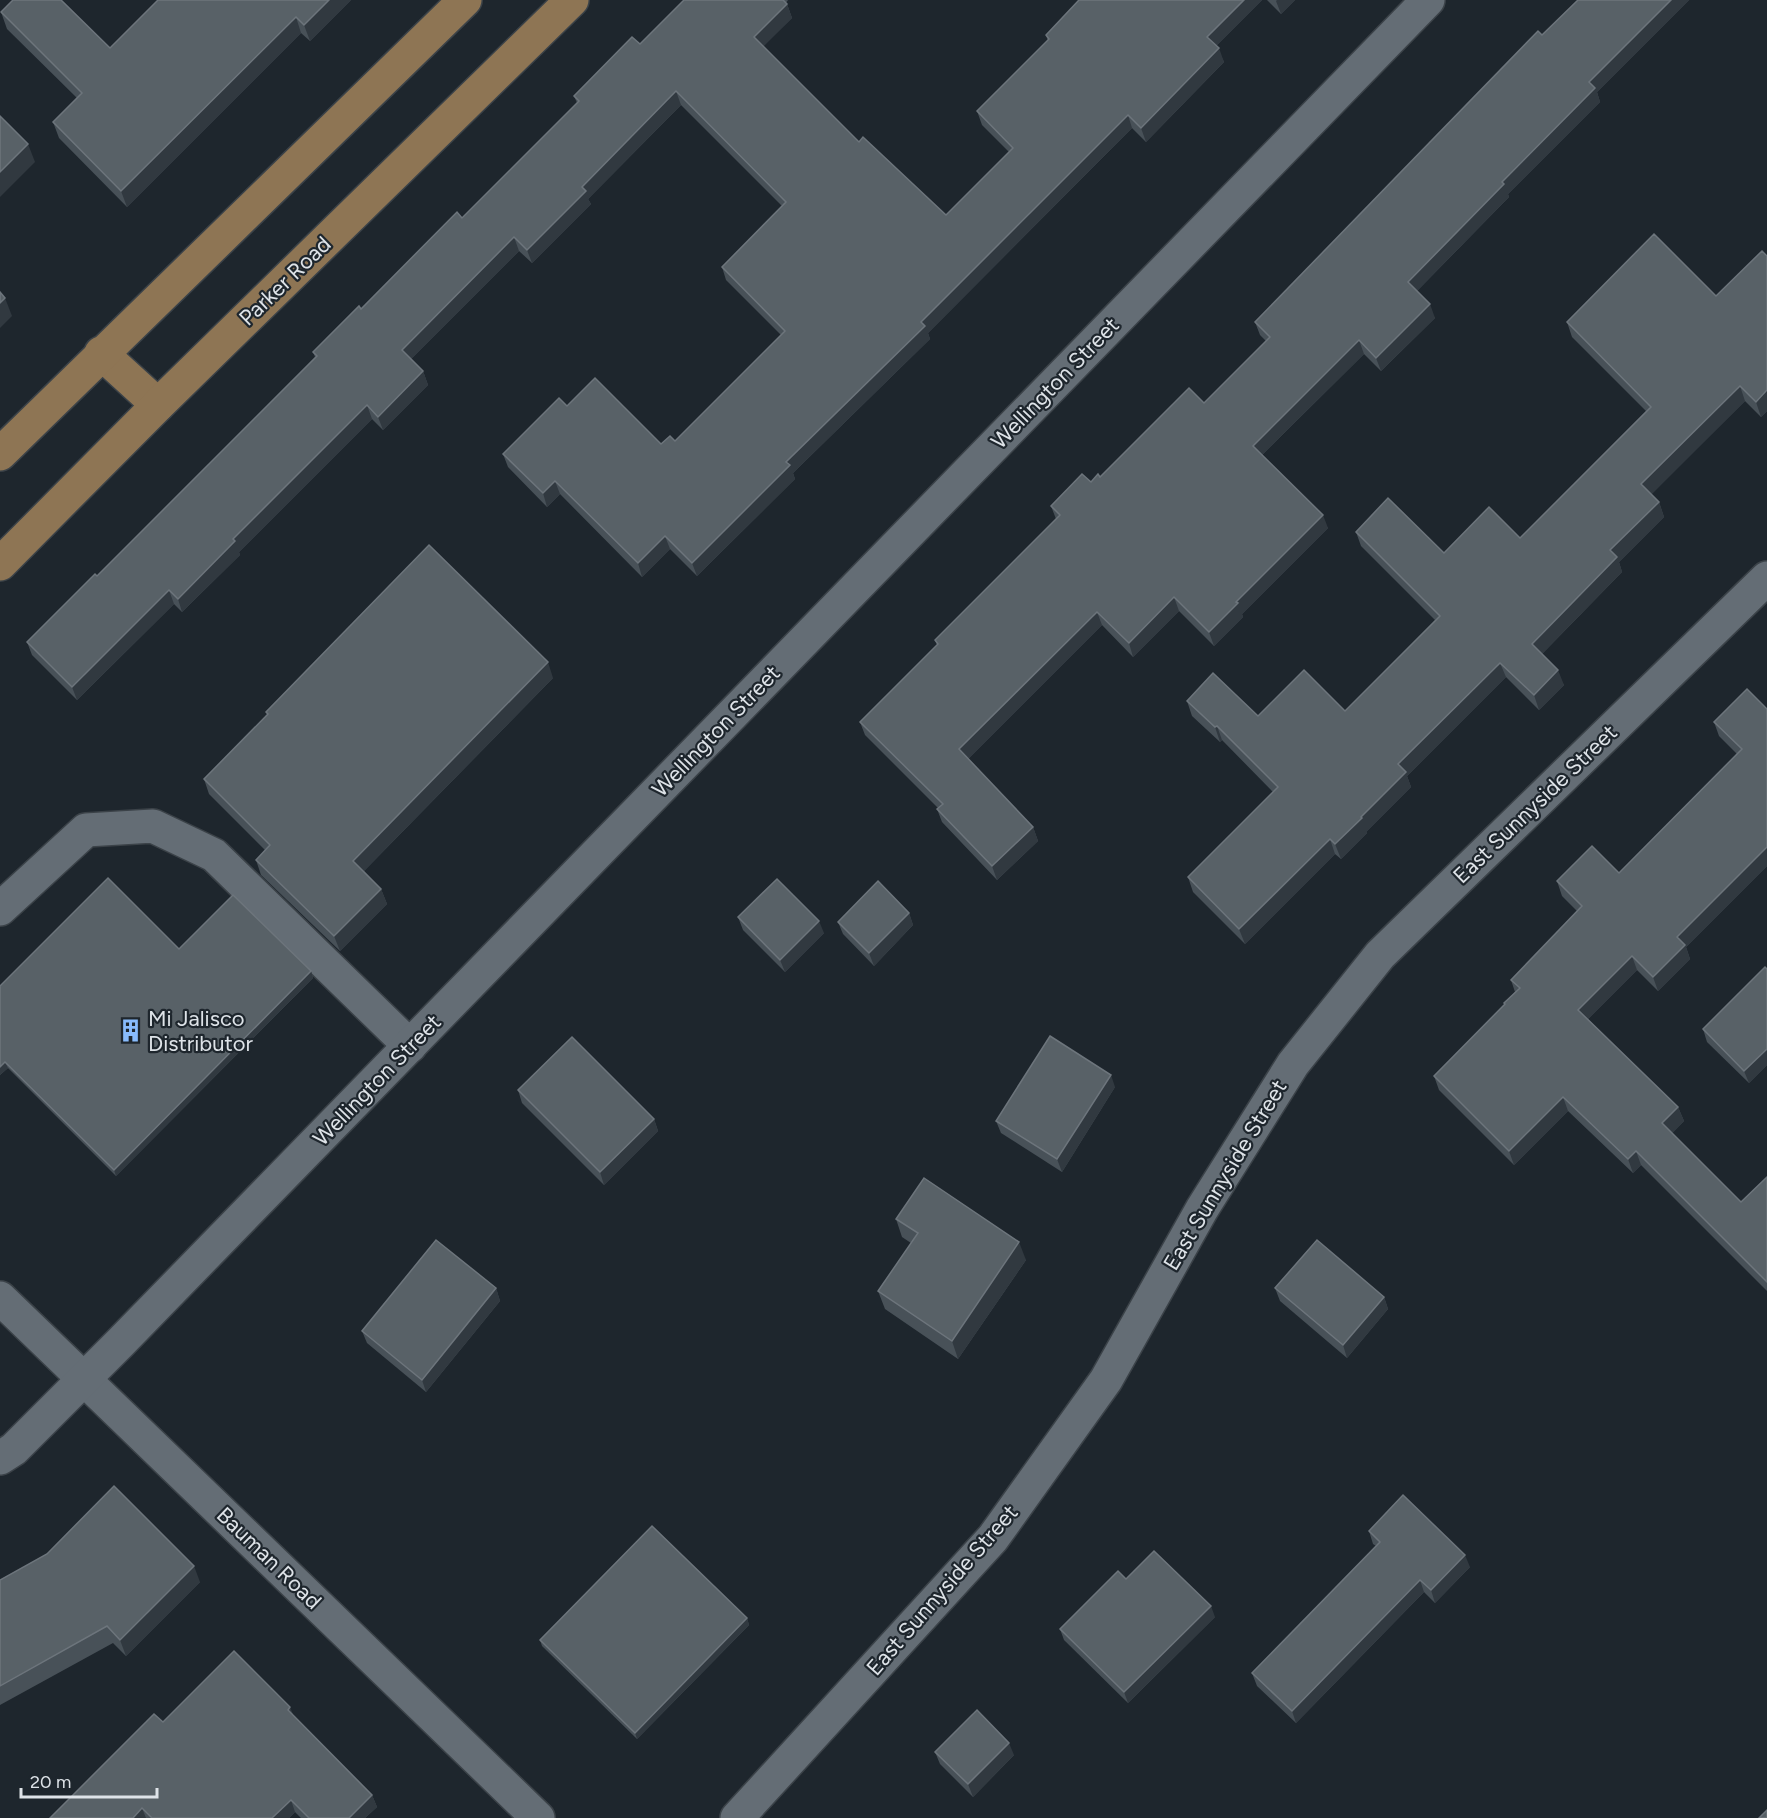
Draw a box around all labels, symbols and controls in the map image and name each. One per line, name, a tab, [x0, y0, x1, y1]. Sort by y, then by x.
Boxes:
street label: Parker Road	[233, 231, 337, 331]
street label: Wellington Street	[985, 312, 1125, 454]
street label: Wellington Street	[646, 660, 786, 802]
street label: East Sunnyside Street	[1447, 719, 1623, 889]
place label: Mi Jalisco Distributor	[148, 1005, 254, 1057]
street label: Wellington Street	[307, 1009, 447, 1151]
building icon: Mi Jalisco Distributor	[117, 1018, 143, 1044]
street label: East Sunnyside Street	[1157, 1075, 1293, 1275]
street label: East Sunnyside Street	[861, 1499, 1023, 1681]
street label: Bauman Road	[211, 1501, 327, 1615]
scale bar	[21, 1761, 158, 1799]
text: 20 m	[30, 1771, 71, 1793]

